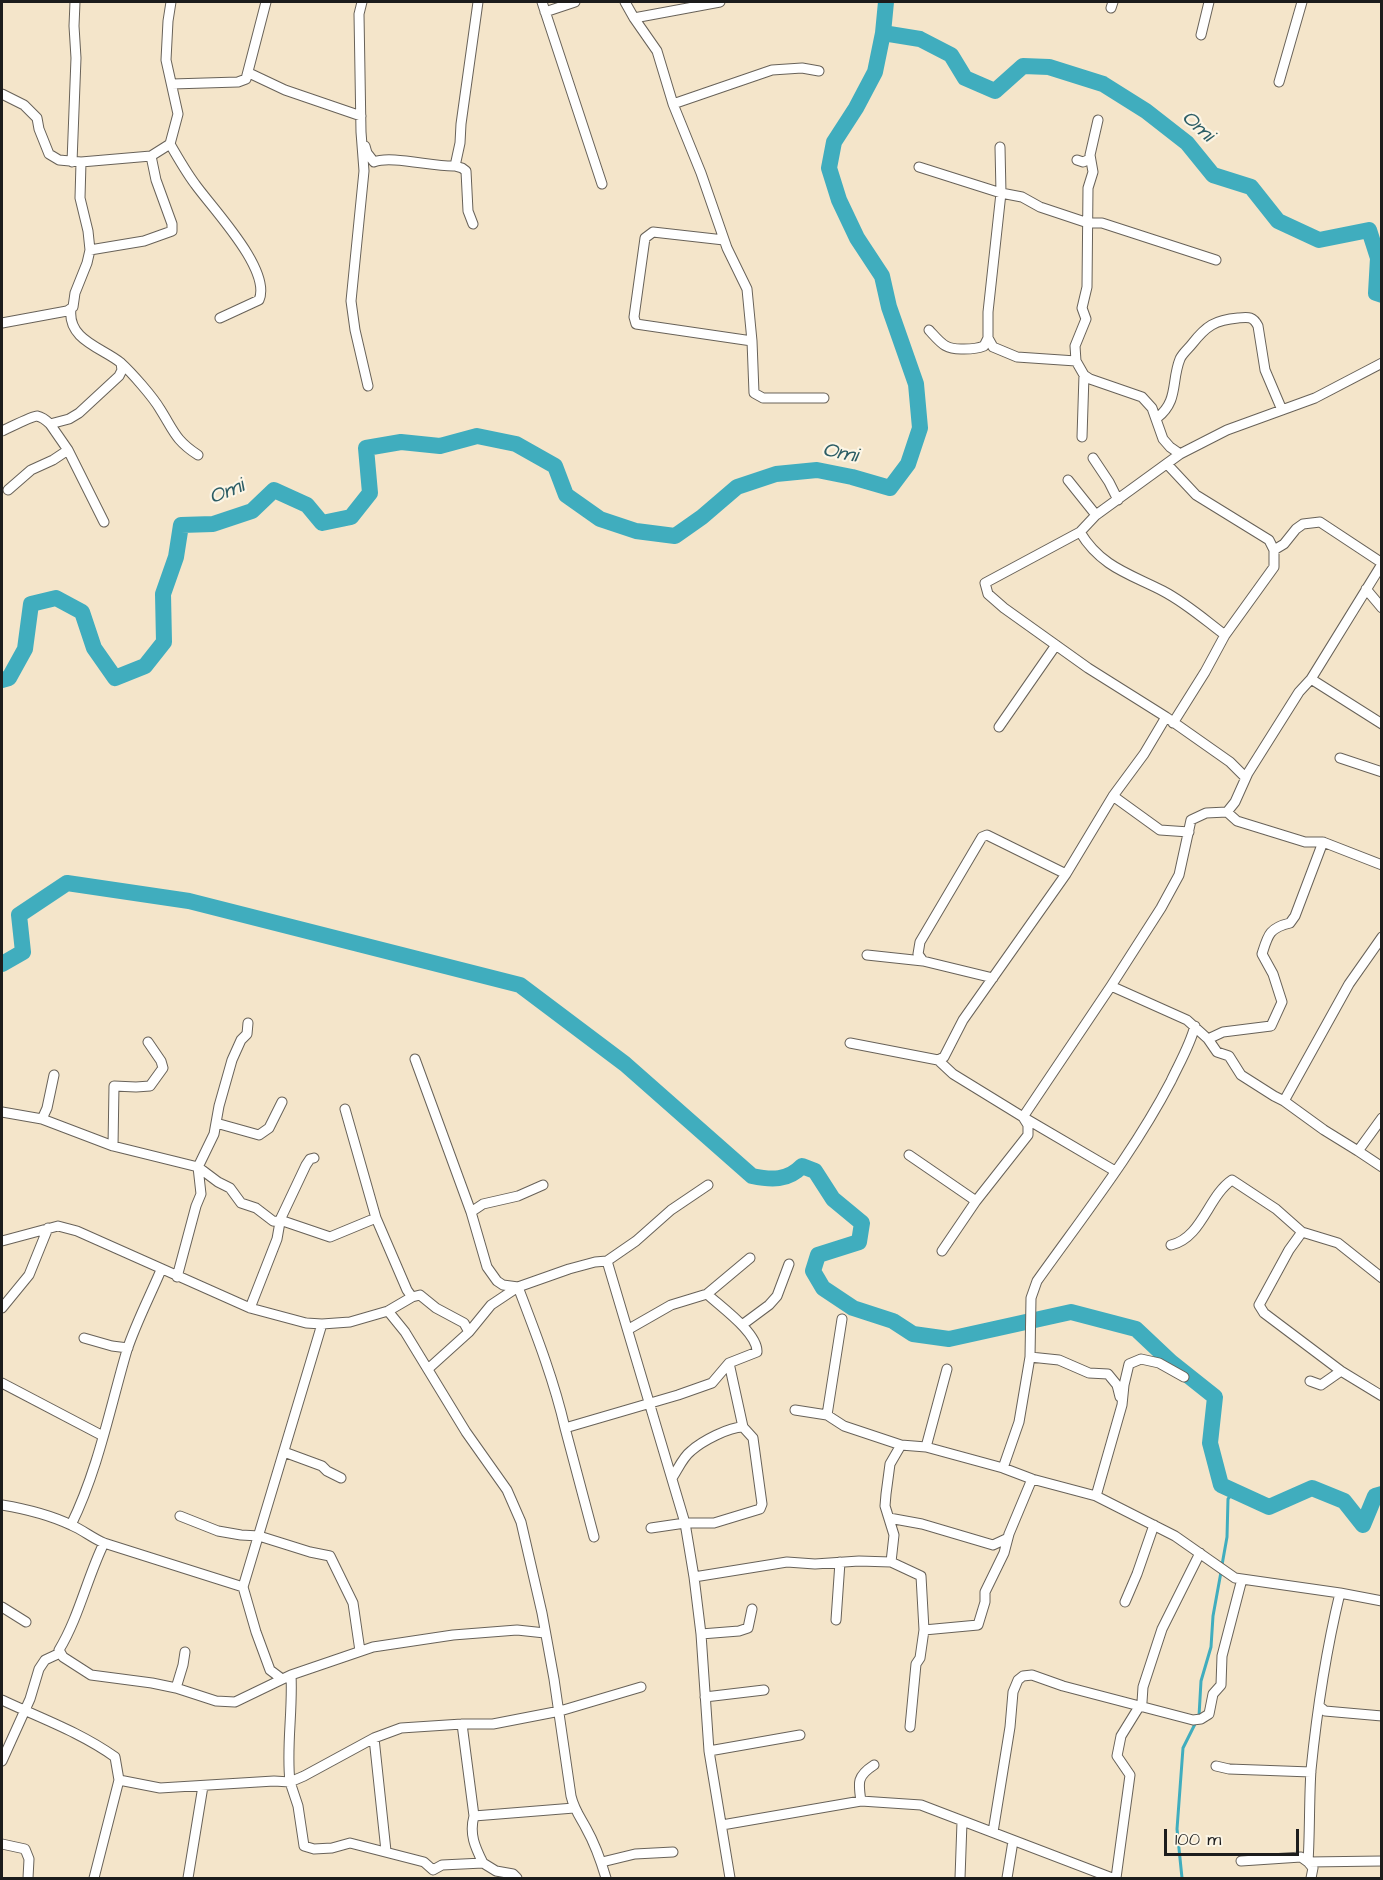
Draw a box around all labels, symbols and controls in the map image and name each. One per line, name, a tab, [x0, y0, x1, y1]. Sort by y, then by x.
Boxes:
water label: Omi	[1175, 105, 1219, 149]
water label: Omi	[820, 438, 860, 470]
water label: Omi	[206, 474, 248, 512]
scale bar	[1167, 1817, 1302, 1855]
text: 100 m	[1175, 1827, 1221, 1852]

